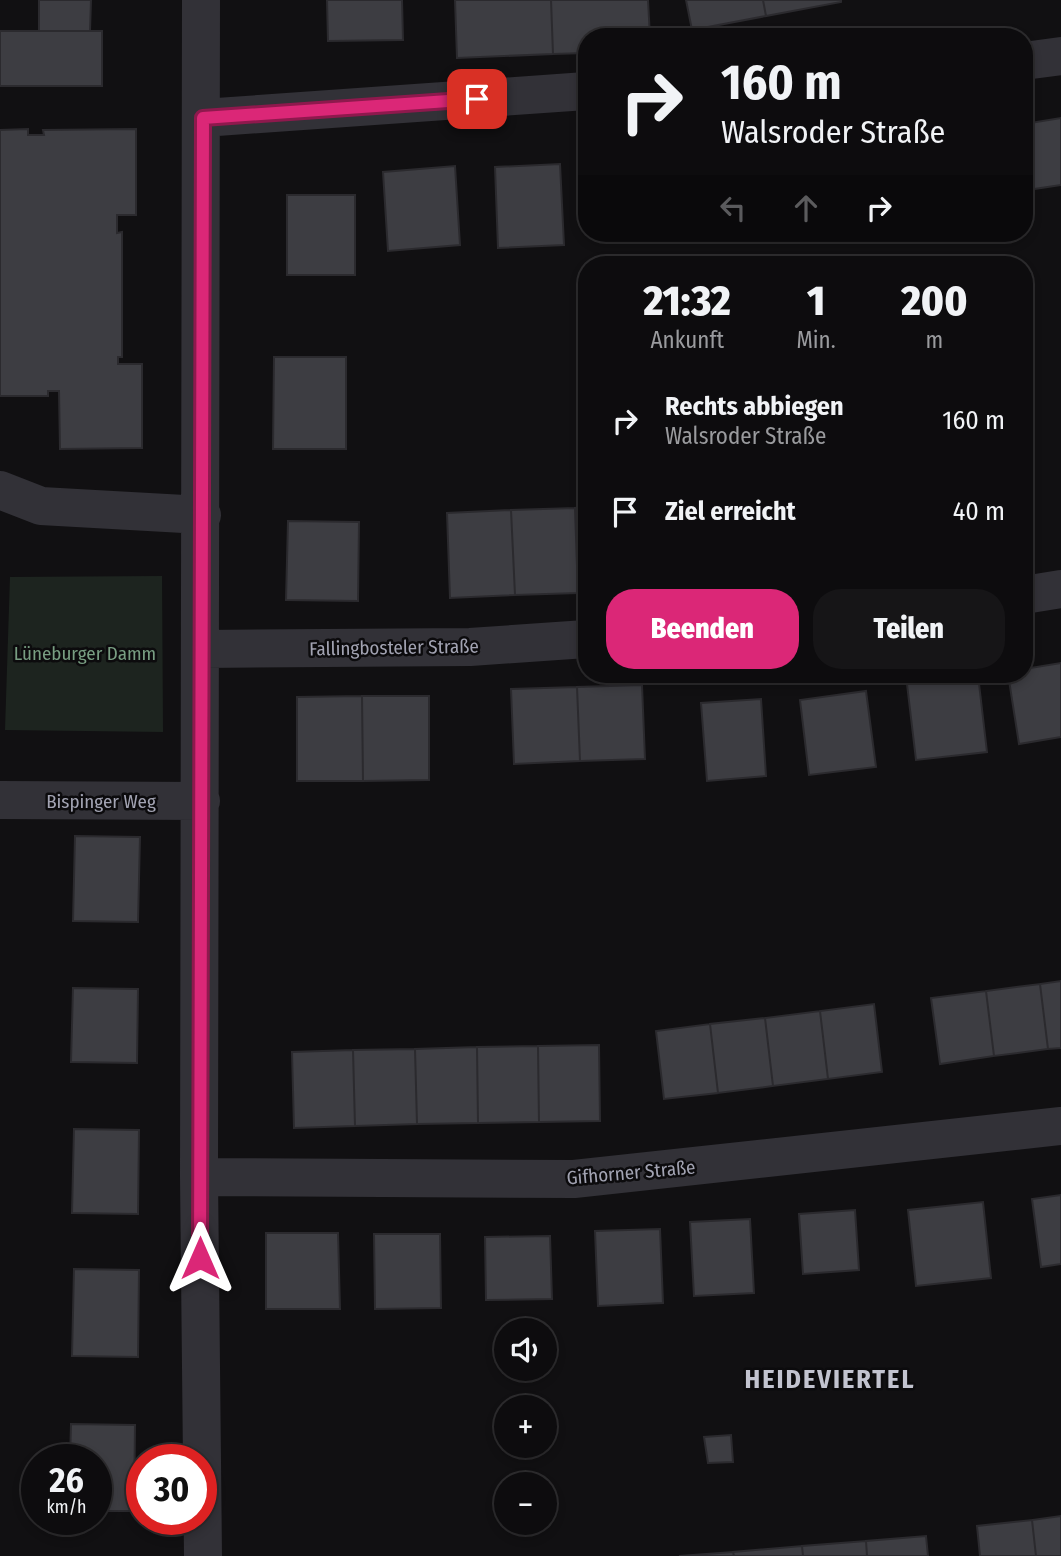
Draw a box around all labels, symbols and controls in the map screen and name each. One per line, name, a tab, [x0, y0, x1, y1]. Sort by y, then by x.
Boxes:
text: 160 m	[721, 53, 842, 112]
icon: right	[606, 56, 697, 147]
pin	[447, 69, 507, 129]
icon: arrive	[458, 80, 496, 118]
text: Walsroder Straße	[721, 113, 945, 151]
icon: left	[714, 189, 752, 227]
icon: ahead	[787, 189, 825, 227]
icon: right	[860, 189, 898, 227]
text: 21:32	[644, 276, 731, 326]
text: 1	[807, 276, 825, 326]
text: 200	[901, 276, 967, 326]
text: Ankunft	[650, 326, 724, 354]
text: Min.	[796, 326, 836, 354]
text: m	[925, 326, 943, 354]
text: Rechts abbiegen	[665, 391, 844, 422]
icon: right	[606, 402, 644, 440]
text: 160 m	[942, 405, 1005, 436]
text: Walsroder Straße	[665, 422, 826, 450]
icon: arrive	[606, 493, 644, 531]
text: Ziel erreicht	[665, 496, 796, 527]
text: 40 m	[953, 496, 1005, 527]
button: Beenden	[606, 589, 799, 669]
button: Teilen	[813, 589, 1005, 669]
street label: Fallingbosteler Straße	[309, 635, 479, 660]
park label: Lüneburger Damm	[14, 642, 156, 665]
street label: Bispinger Weg	[46, 790, 156, 813]
street label: Gifhorner Straße	[566, 1155, 696, 1190]
position arrow	[163, 1221, 237, 1295]
map controls	[494, 1318, 557, 1535]
button: sound	[494, 1318, 557, 1381]
district label: HEIDEVIERTEL	[745, 1364, 915, 1395]
button: +	[494, 1395, 557, 1458]
speed limit sign: 30	[126, 1444, 217, 1535]
text: 26	[49, 1459, 84, 1501]
button: −	[494, 1472, 557, 1535]
text: km/h	[46, 1496, 87, 1518]

